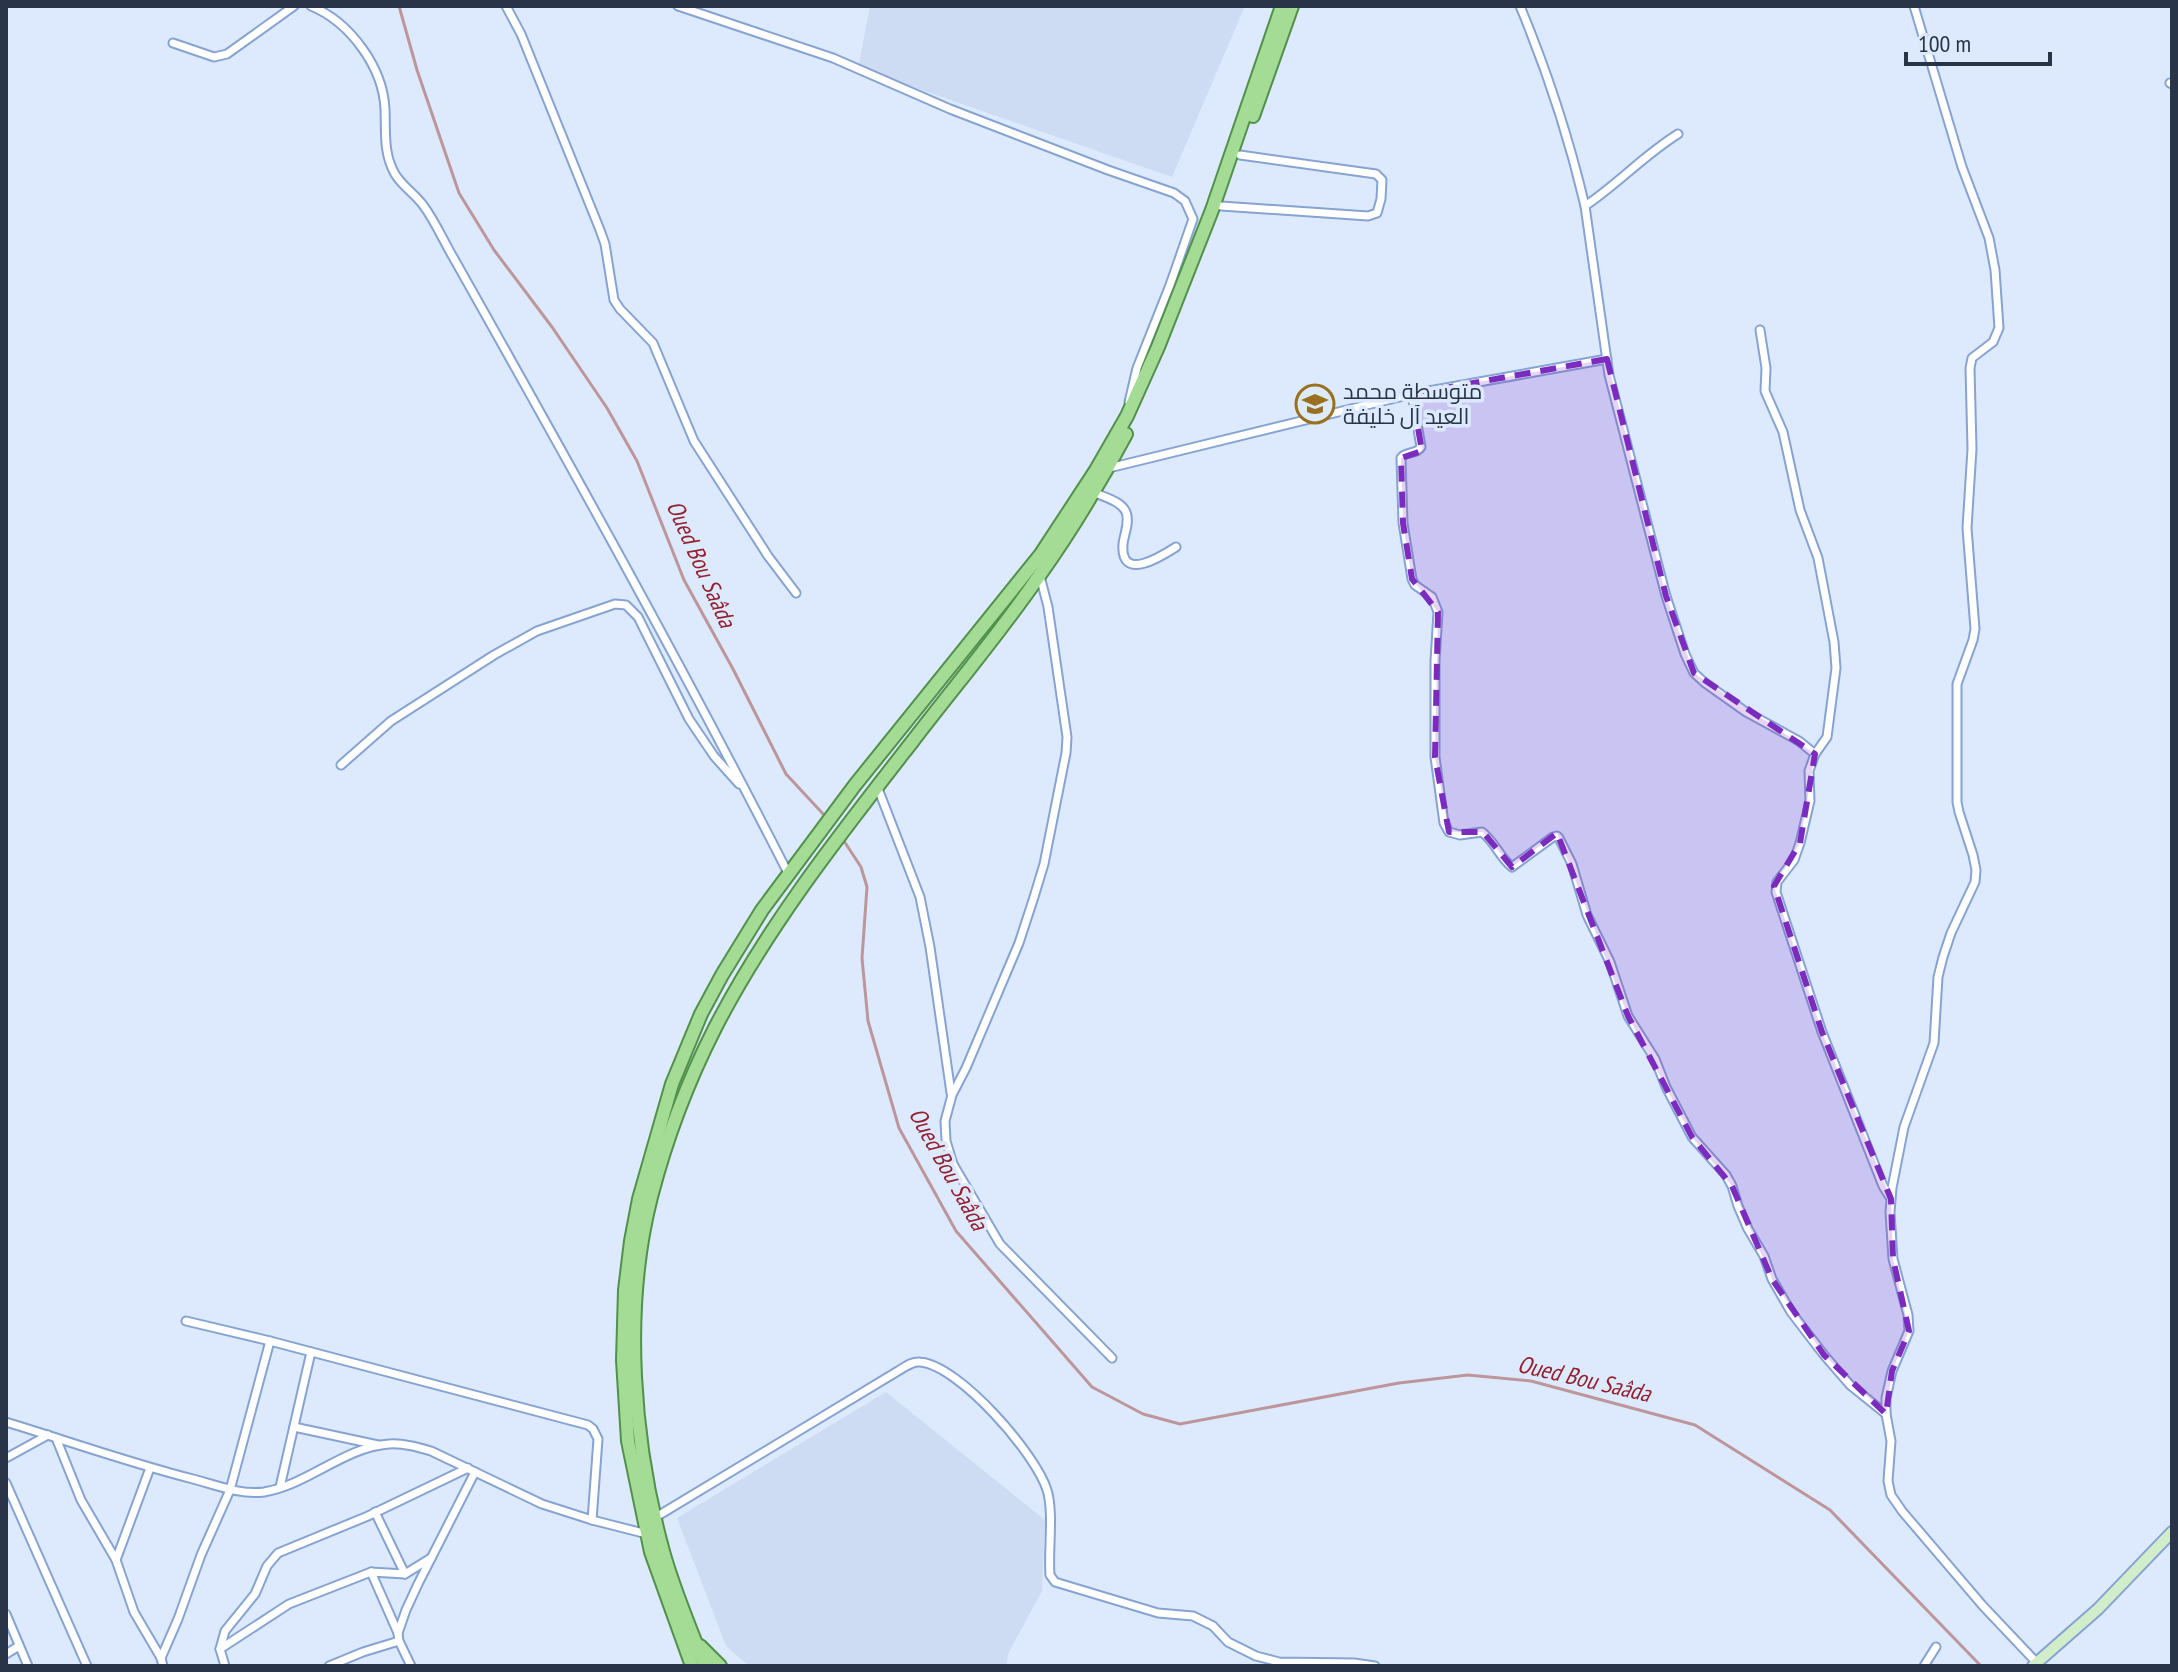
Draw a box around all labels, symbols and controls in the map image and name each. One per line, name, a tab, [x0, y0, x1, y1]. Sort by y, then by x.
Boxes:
scale bar	[1906, 16, 2050, 66]
text: 100 m	[1918, 28, 1971, 59]
place label: متوسطة محمد العيد آل خليفة	[1343, 377, 1482, 430]
school or university icon: متوسطة محمد العيد آل خليفة	[1294, 383, 1336, 425]
water label: Oued Bou Saâda	[660, 496, 744, 633]
water label: Oued Bou Saâda	[902, 1102, 996, 1237]
water label: Oued Bou Saâda	[1515, 1348, 1655, 1409]

